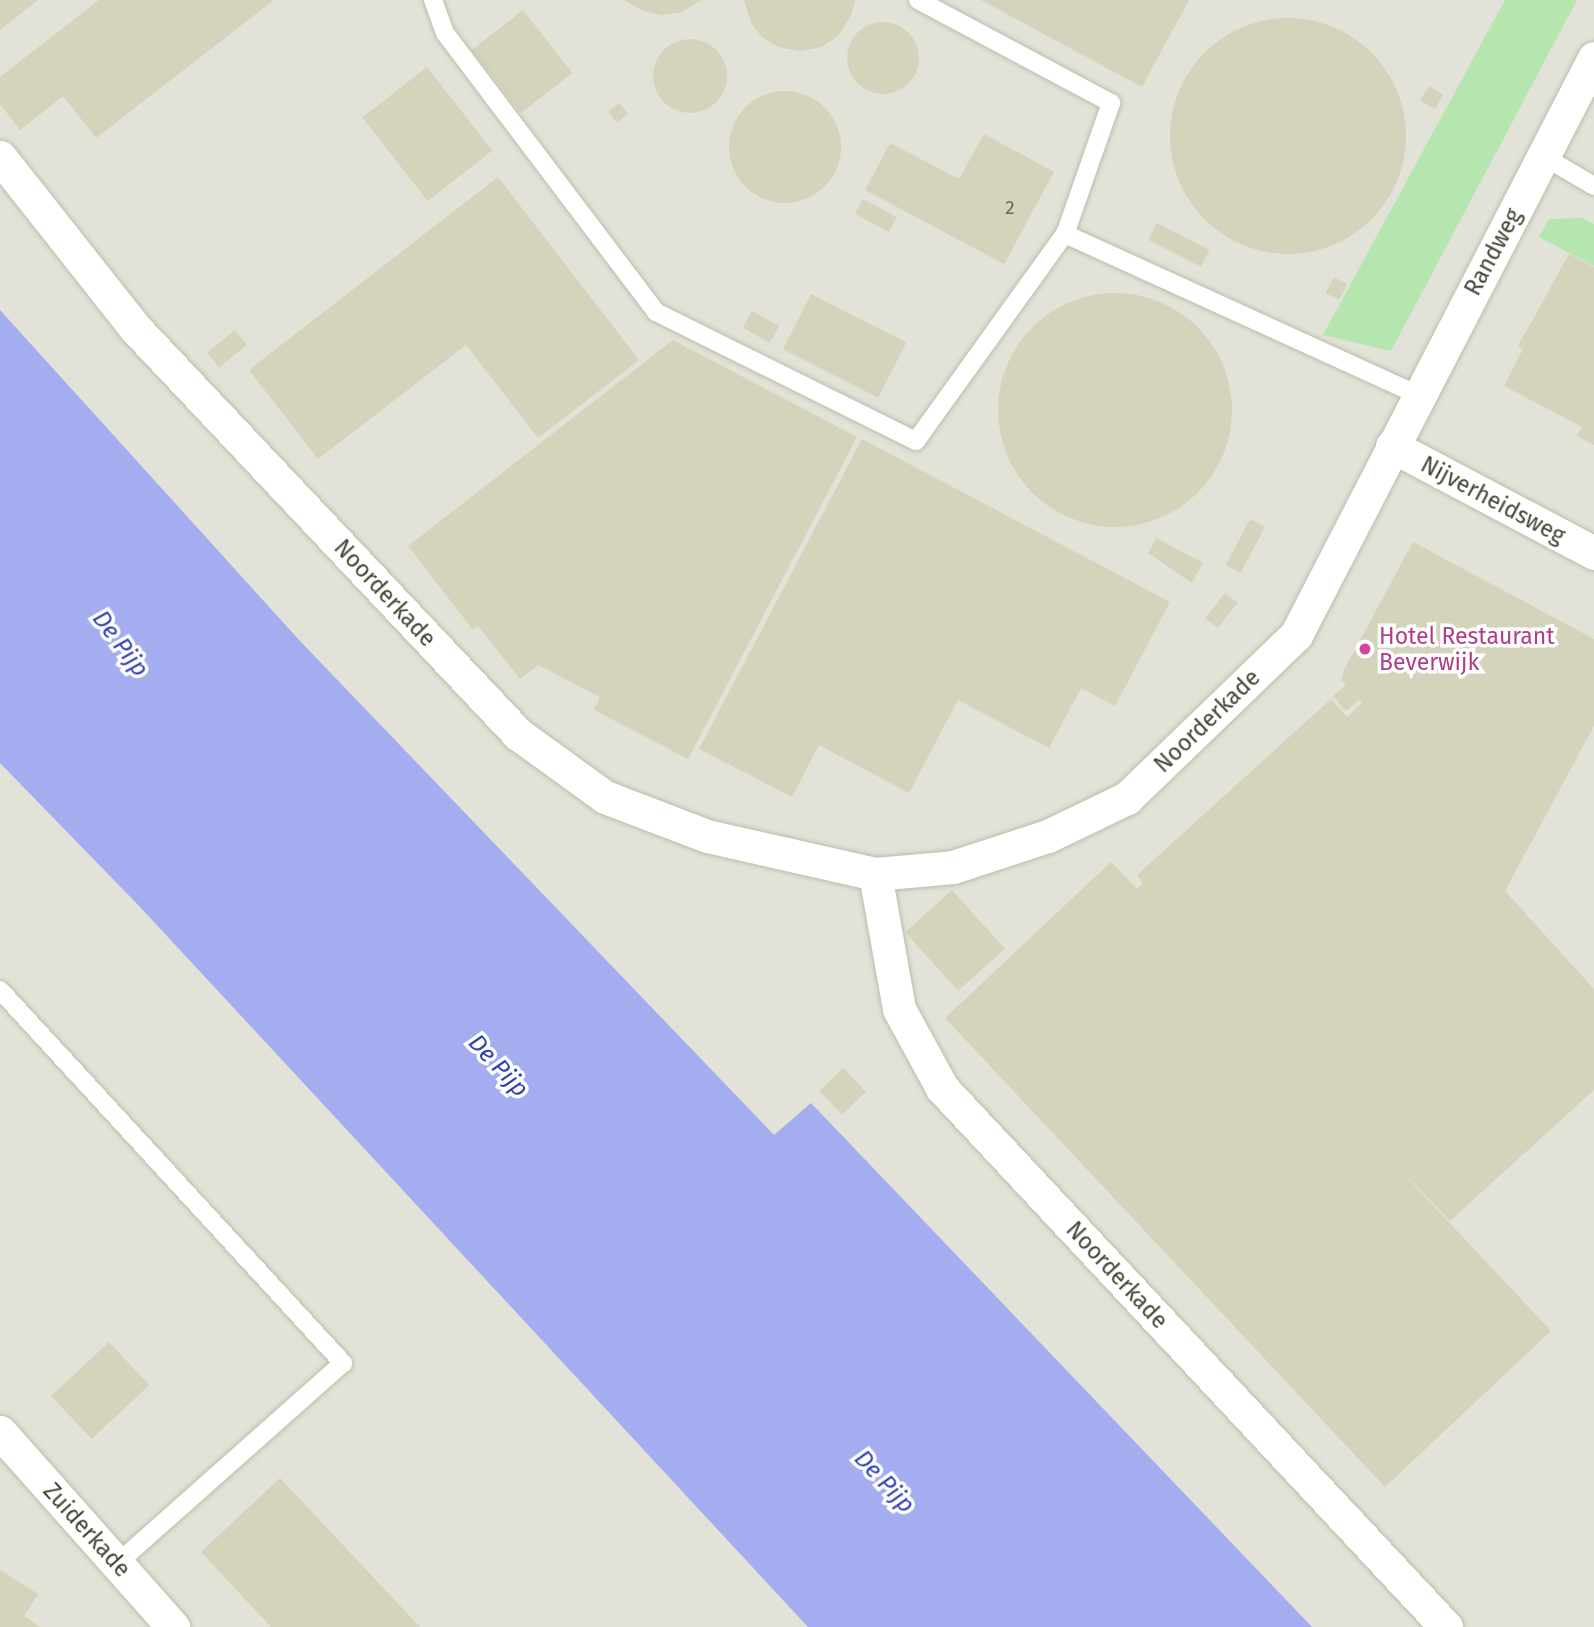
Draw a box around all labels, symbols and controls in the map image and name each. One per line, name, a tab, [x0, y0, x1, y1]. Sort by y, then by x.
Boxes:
house number: 2	[1005, 197, 1015, 219]
street label: Randweg	[1459, 204, 1527, 300]
street label: Nijverheidsweg	[1416, 450, 1570, 550]
street label: Noorderkade	[328, 534, 442, 652]
water label: De Pijp	[86, 605, 154, 683]
place label: Hotel Restaurant Beverwijk	[1379, 622, 1555, 676]
marker: Hotel Restaurant Beverwijk	[1357, 641, 1373, 657]
street label: Noorderkade	[1148, 664, 1266, 778]
water label: De Pijp	[462, 1029, 534, 1103]
street label: Noorderkade	[1060, 1216, 1174, 1334]
water label: De Pijp	[848, 1445, 920, 1519]
street label: Zuiderkade	[38, 1477, 136, 1583]

